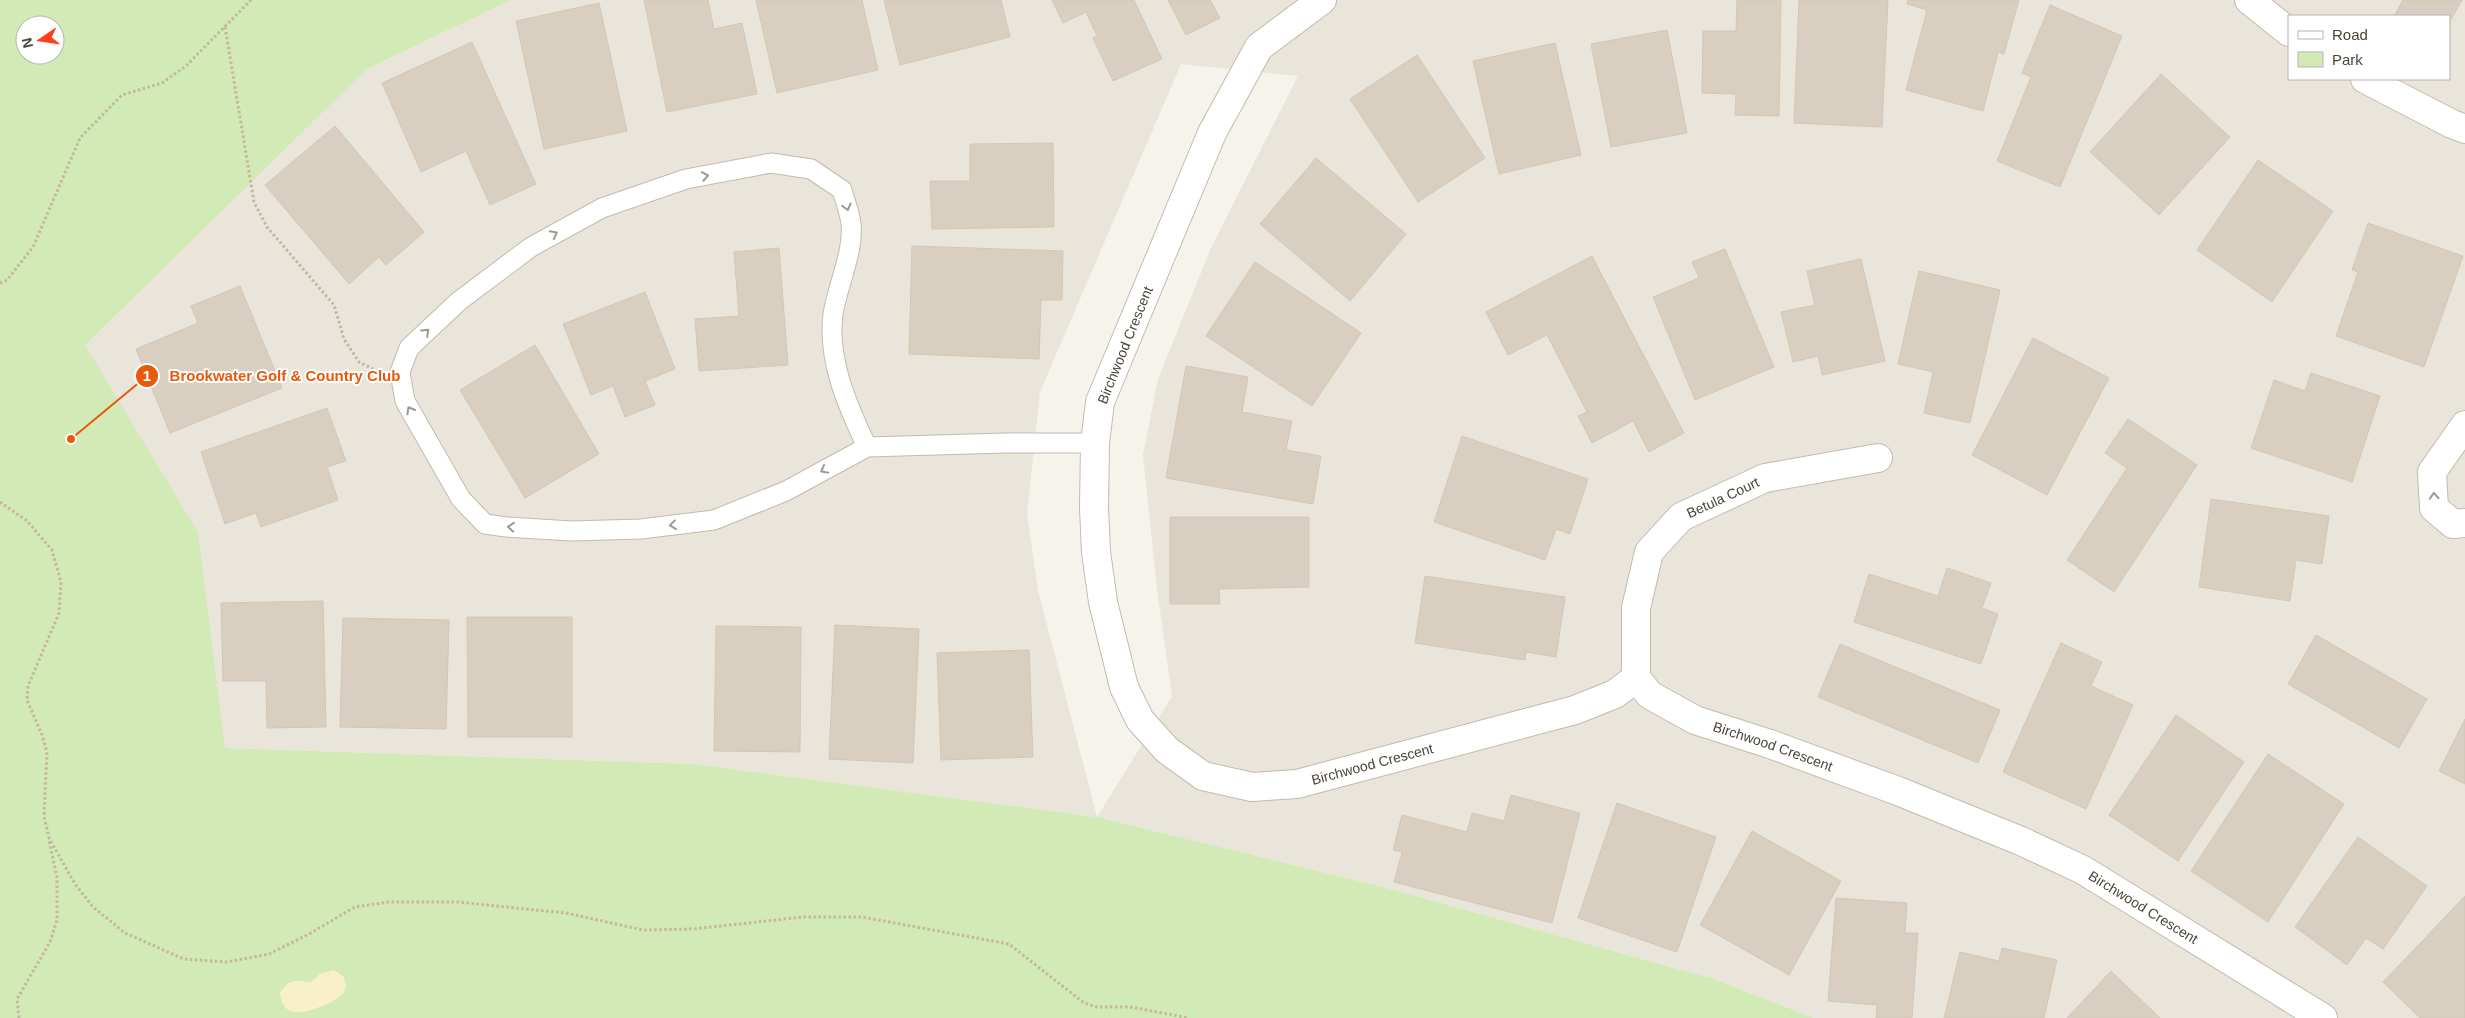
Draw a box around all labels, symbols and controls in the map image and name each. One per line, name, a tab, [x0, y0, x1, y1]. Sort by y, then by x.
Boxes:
north arrow	[15, 15, 65, 65]
legend	[2288, 15, 2450, 80]
text: Road	[2332, 26, 2368, 43]
text: N	[18, 36, 36, 50]
text: Park	[2332, 51, 2363, 68]
one-way arrow	[701, 171, 710, 181]
one-way arrow	[841, 203, 851, 211]
one-way arrow	[549, 230, 558, 240]
street label: Birchwood Crescent	[1094, 284, 1156, 406]
one-way arrow	[420, 329, 429, 338]
callout: Brookwater Golf & Country Club	[135, 361, 411, 391]
text: 1	[143, 367, 151, 384]
text: Brookwater Golf & Country Club	[170, 367, 400, 384]
one-way arrow	[407, 407, 417, 416]
one-way arrow	[820, 464, 829, 474]
street label: Betula Court	[1684, 474, 1762, 521]
one-way arrow	[2428, 492, 2439, 500]
one-way arrow	[668, 519, 676, 530]
one-way arrow	[506, 522, 514, 533]
street label: Birchwood Crescent	[1711, 718, 1835, 774]
street label: Birchwood Crescent	[1310, 740, 1435, 788]
street label: Birchwood Crescent	[2086, 867, 2201, 947]

